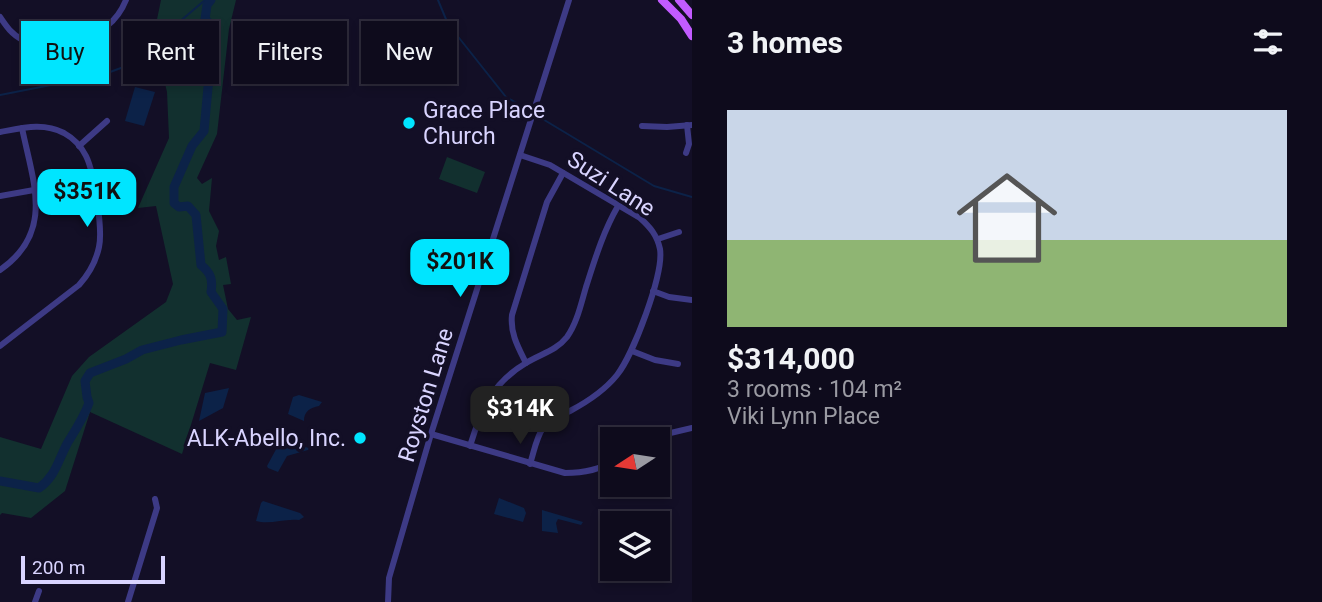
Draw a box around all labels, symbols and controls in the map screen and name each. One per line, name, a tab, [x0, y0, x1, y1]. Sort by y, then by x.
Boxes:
chip: Buy	[21, 21, 109, 84]
chip: Rent	[123, 21, 219, 84]
chip: Filters	[233, 21, 347, 84]
chip: New	[361, 21, 457, 84]
icon: filters	[1249, 23, 1287, 61]
text: 3 homes	[727, 25, 843, 60]
place label: Grace Place Church	[423, 97, 545, 150]
marker: Grace Place Church	[401, 115, 417, 131]
street label: Suzi Lane	[562, 146, 660, 222]
icon: home	[944, 155, 1070, 281]
pin: $351K	[38, 170, 136, 229]
text: $351K	[53, 178, 121, 205]
pin: $201K	[411, 240, 509, 299]
text: $201K	[426, 248, 494, 275]
street label: Royston Lane	[393, 325, 459, 465]
text: $314,000	[727, 341, 855, 376]
text: 3 rooms · 104 m²	[727, 376, 902, 403]
pin: $314K	[471, 386, 569, 446]
text: $314K	[486, 395, 554, 422]
text: Viki Lynn Place	[727, 403, 880, 430]
place label: ALK-Abello, Inc.	[187, 425, 346, 452]
north arrow	[600, 427, 670, 497]
map controls	[600, 427, 670, 581]
marker: ALK-Abello, Inc.	[352, 430, 368, 446]
button: layers	[600, 511, 670, 581]
scale bar	[21, 553, 164, 585]
text: 200 m	[32, 556, 85, 579]

